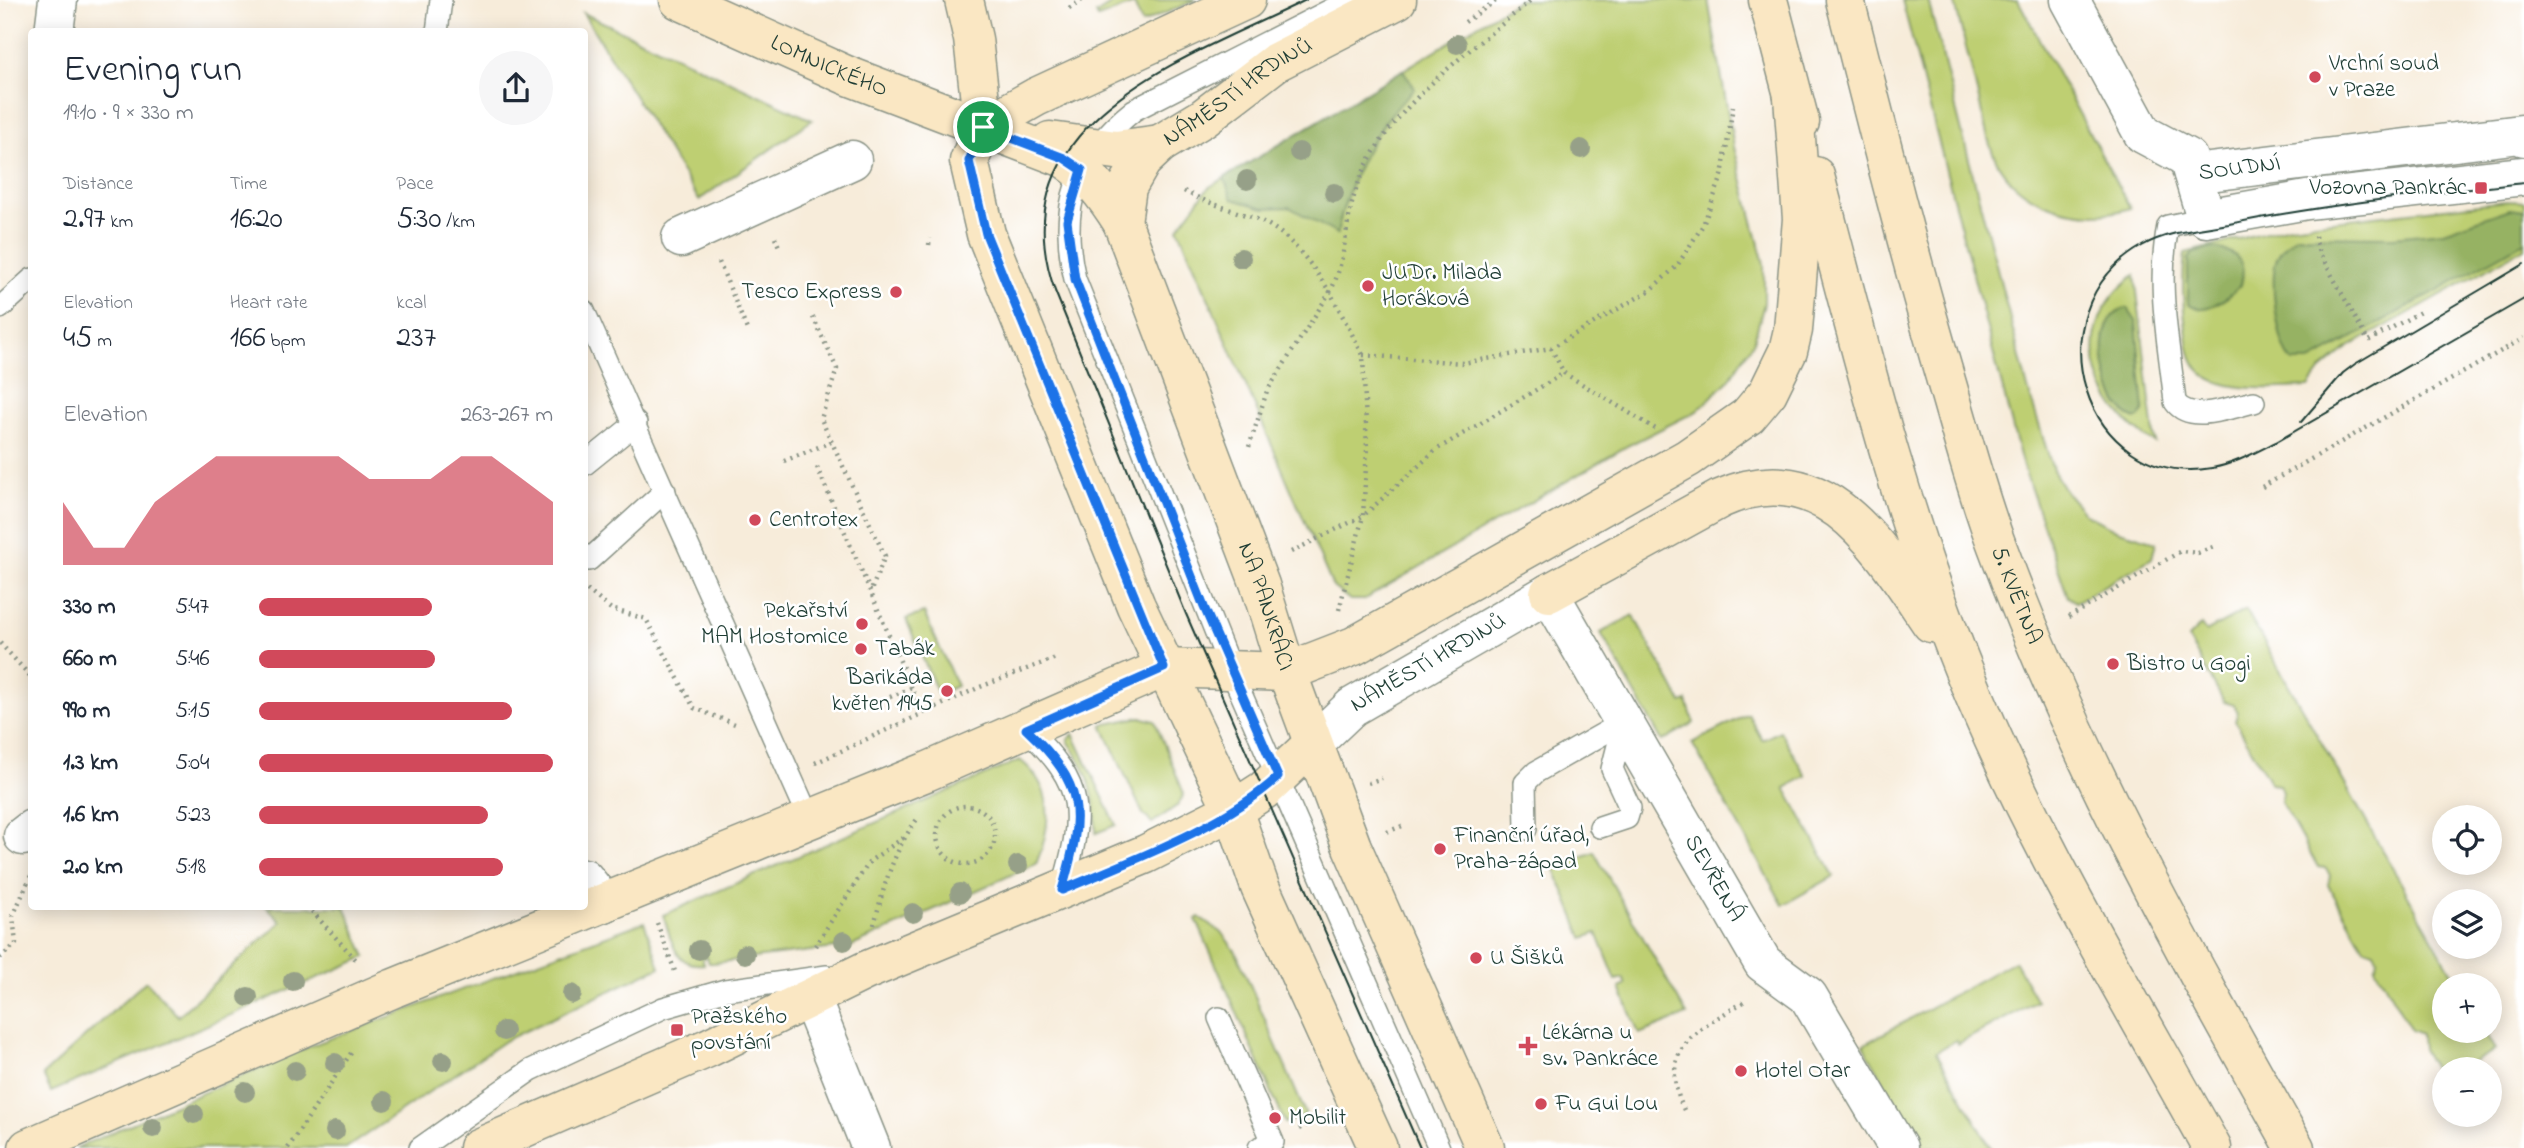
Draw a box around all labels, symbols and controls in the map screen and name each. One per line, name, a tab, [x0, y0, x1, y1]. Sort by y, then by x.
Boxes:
street label: LOMNICKÉHO	[765, 27, 892, 106]
street label: NÁMĚSTÍ HRDINŮ	[1157, 29, 1318, 155]
text: Evening run	[63, 43, 242, 99]
place label: Vrchní soud v Praze	[2328, 48, 2439, 107]
button: share	[479, 51, 553, 125]
marker: Vrchní soud v Praze	[2307, 69, 2323, 85]
text: 19:10 · 9 × 330 m	[63, 97, 194, 130]
pin	[953, 97, 1013, 157]
icon: arrive	[964, 108, 1002, 146]
street label: SOUDNÍ	[2197, 147, 2282, 190]
text: Distance	[63, 171, 133, 198]
text: Time	[230, 171, 267, 198]
text: Pace	[396, 171, 433, 198]
place label: Vozovna Pankrác	[2308, 172, 2468, 205]
marker: Vozovna Pankrác	[2473, 180, 2489, 196]
text: 2.97	[63, 198, 105, 242]
text: 16:20	[230, 198, 283, 242]
text: 5:30	[396, 198, 441, 242]
text: km	[105, 209, 133, 236]
text: /km	[441, 209, 475, 236]
place label: JUDr. Milada Horáková	[1382, 257, 1502, 316]
place label: Tesco Express	[741, 276, 882, 309]
marker: JUDr. Milada Horáková	[1360, 278, 1376, 294]
marker: Tesco Express	[888, 284, 904, 300]
text: Elevation	[63, 290, 133, 317]
text: Heart rate	[230, 290, 308, 317]
text: kcal	[396, 290, 427, 317]
text: 45	[63, 317, 93, 361]
text: 166	[230, 317, 266, 361]
text: 237	[396, 317, 436, 361]
text: m	[93, 328, 112, 355]
text: bpm	[266, 328, 305, 355]
text: Elevation	[63, 399, 148, 432]
text: 263–267 m	[461, 399, 553, 432]
place label: Centrotex	[769, 504, 858, 537]
marker: Centrotex	[747, 512, 763, 528]
street label: NA PANKRÁCI	[1229, 538, 1302, 675]
street label: 5. KVĚTNA	[1982, 542, 2051, 649]
text: 330 m	[63, 591, 116, 624]
text: 5:47	[175, 591, 209, 624]
place label: Pekařství MAM Hostomice	[701, 595, 849, 654]
street label: NÁMĚSTÍ HRDINŮ	[1344, 605, 1512, 721]
marker: Pekařství MAM Hostomice	[854, 616, 870, 632]
place label: Tabák	[875, 633, 935, 666]
marker: Tabák	[853, 641, 869, 657]
text: 660 m	[63, 643, 117, 676]
text: 5:46	[175, 643, 210, 676]
place label: Bistro u Gogi	[2126, 648, 2251, 682]
marker: Bistro u Gogi	[2105, 656, 2121, 672]
place label: Barikáda květen 1945	[832, 662, 933, 721]
marker: Barikáda květen 1945	[939, 683, 955, 699]
text: 990 m	[63, 695, 110, 728]
text: 5:15	[175, 695, 211, 728]
text: 1.3 km	[63, 747, 118, 780]
text: 5:04	[175, 747, 210, 780]
text: 1.6 km	[63, 799, 119, 832]
text: 5:23	[175, 799, 211, 832]
map controls	[2432, 805, 2502, 1127]
button: locate	[2432, 805, 2502, 875]
place label: Finanční úřad, Praha-západ	[1453, 820, 1589, 879]
street label: SEVŘENÁ	[1676, 829, 1753, 928]
marker: Finanční úřad, Praha-západ	[1432, 841, 1448, 857]
text: 2.0 km	[63, 851, 123, 884]
text: 5:18	[175, 851, 206, 884]
button: layers	[2432, 889, 2502, 959]
place label: U Šišků	[1490, 942, 1564, 975]
marker: U Šišků	[1468, 950, 1484, 966]
button: +	[2432, 973, 2502, 1043]
place label: Pražského povstání	[691, 1001, 787, 1060]
place label: Lékárna u sv. Pankráce	[1542, 1017, 1659, 1076]
marker: Pražského povstání	[669, 1022, 685, 1038]
marker: Lékárna u sv. Pankráce	[1520, 1038, 1536, 1054]
place label: Hotel Otar	[1755, 1055, 1851, 1088]
button: −	[2432, 1057, 2502, 1127]
marker: Hotel Otar	[1733, 1063, 1749, 1079]
place label: Fu Gui Lou	[1554, 1088, 1658, 1121]
marker: Fu Gui Lou	[1533, 1096, 1549, 1112]
place label: Mobilit	[1289, 1102, 1347, 1135]
marker: Mobilit	[1267, 1110, 1283, 1126]

